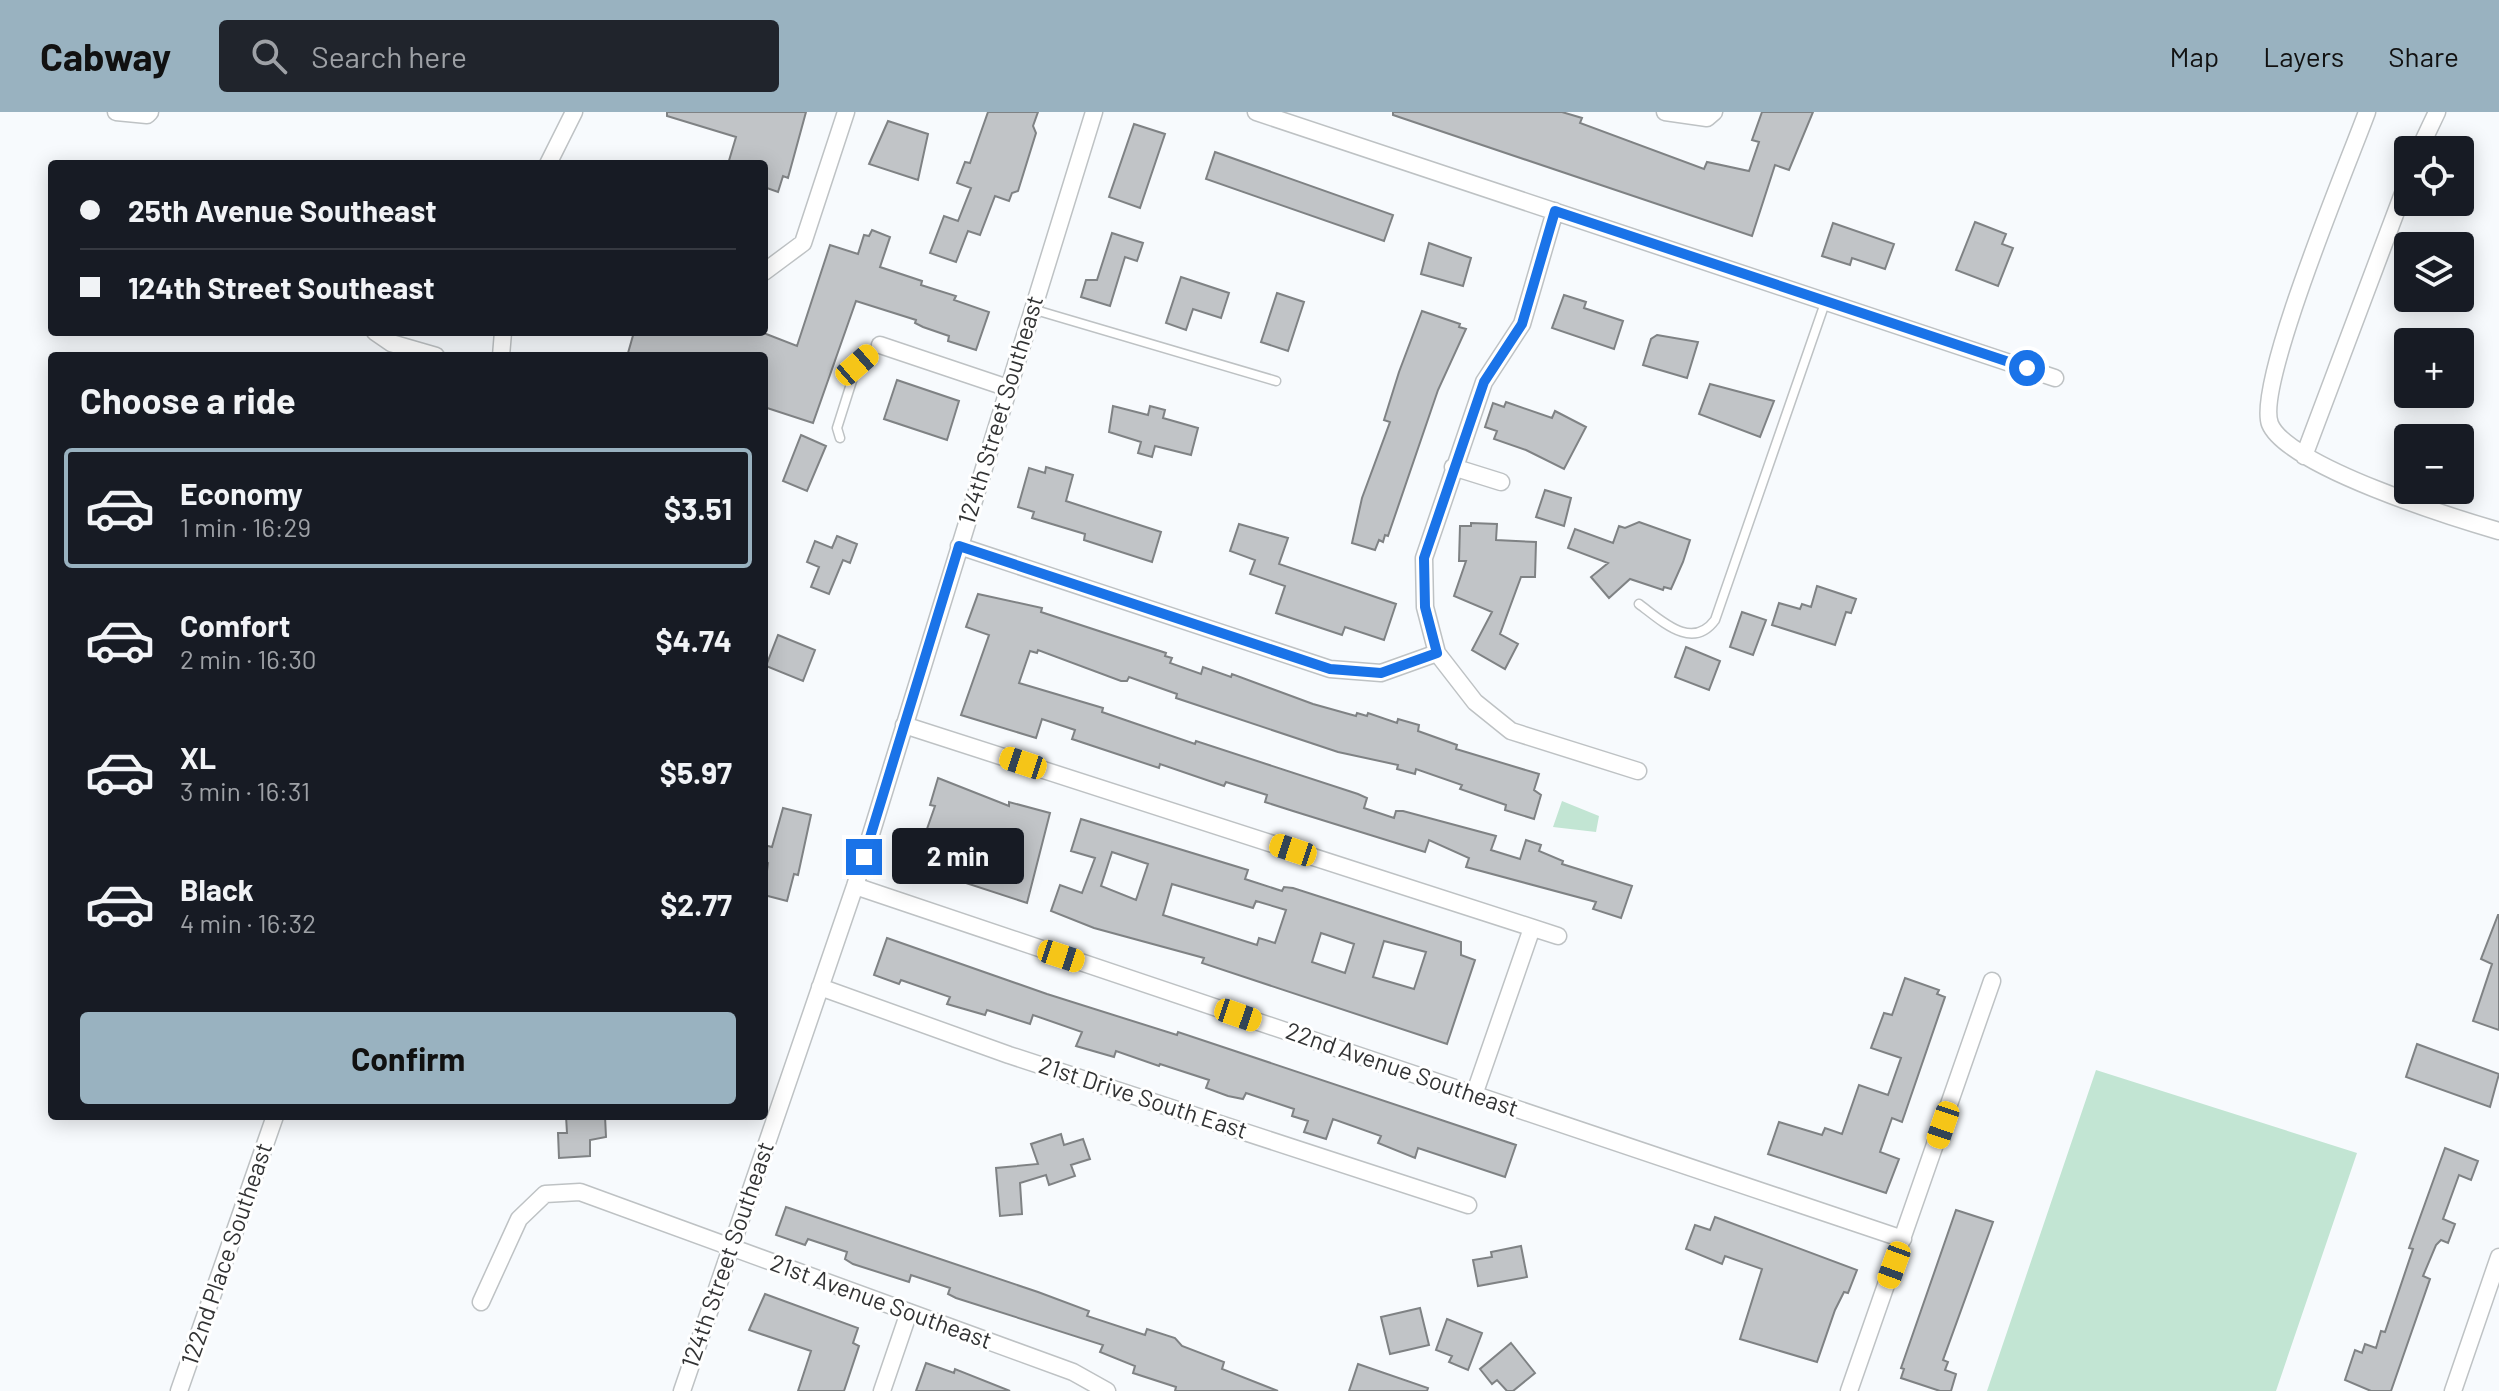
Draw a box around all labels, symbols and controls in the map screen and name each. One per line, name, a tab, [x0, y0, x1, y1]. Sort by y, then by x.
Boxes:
search box	[219, 20, 779, 92]
text: Cabway	[40, 33, 171, 79]
icon: search	[247, 34, 291, 78]
text: Search here	[311, 38, 467, 74]
text: Map	[2169, 39, 2219, 73]
text: Layers	[2263, 39, 2344, 73]
text: Share	[2388, 39, 2459, 73]
map controls	[2394, 136, 2474, 504]
button: locate	[2394, 136, 2474, 216]
text: 25th Avenue Southeast	[128, 192, 437, 228]
button: layers	[2394, 232, 2474, 312]
text: 124th Street Southeast	[128, 269, 435, 305]
street label: 124th Street Southeast	[951, 292, 1048, 528]
button: +	[2394, 328, 2474, 408]
car	[831, 340, 883, 390]
route start	[2009, 350, 2045, 386]
text: Choose a ride	[80, 378, 296, 421]
button: −	[2394, 424, 2474, 504]
icon: car	[84, 472, 156, 544]
text: Economy	[180, 475, 303, 511]
text: $3.51	[664, 490, 732, 526]
text: 1 min · 16:29	[180, 511, 311, 542]
icon: car	[84, 604, 156, 676]
text: Comfort	[180, 607, 290, 643]
text: $4.74	[656, 622, 732, 658]
text: 2 min · 16:30	[180, 643, 317, 674]
icon: car	[84, 736, 156, 808]
text: XL	[180, 739, 216, 775]
car	[996, 744, 1050, 782]
text: $5.97	[660, 754, 732, 790]
text: 3 min · 16:31	[180, 775, 310, 806]
callout: 2 min	[892, 829, 1024, 885]
car	[1266, 831, 1320, 869]
route end	[846, 839, 882, 875]
text: 2 min	[927, 840, 989, 871]
icon: car	[84, 868, 156, 940]
text: Black	[180, 871, 254, 907]
text: $2.77	[660, 886, 732, 922]
text: 4 min · 16:32	[180, 907, 316, 938]
car	[1034, 937, 1088, 975]
car	[1211, 996, 1265, 1034]
button: Confirm	[80, 1012, 736, 1104]
street label: 22nd Avenue Southeast	[1282, 1015, 1523, 1122]
street label: 21st Drive South East	[1035, 1049, 1251, 1144]
car	[1924, 1098, 1962, 1152]
street label: 124th Street Southeast	[674, 1137, 779, 1372]
street label: 122nd Place Southeast	[174, 1138, 277, 1369]
car	[1875, 1238, 1913, 1292]
street label: 21st Avenue Southeast	[767, 1247, 996, 1354]

